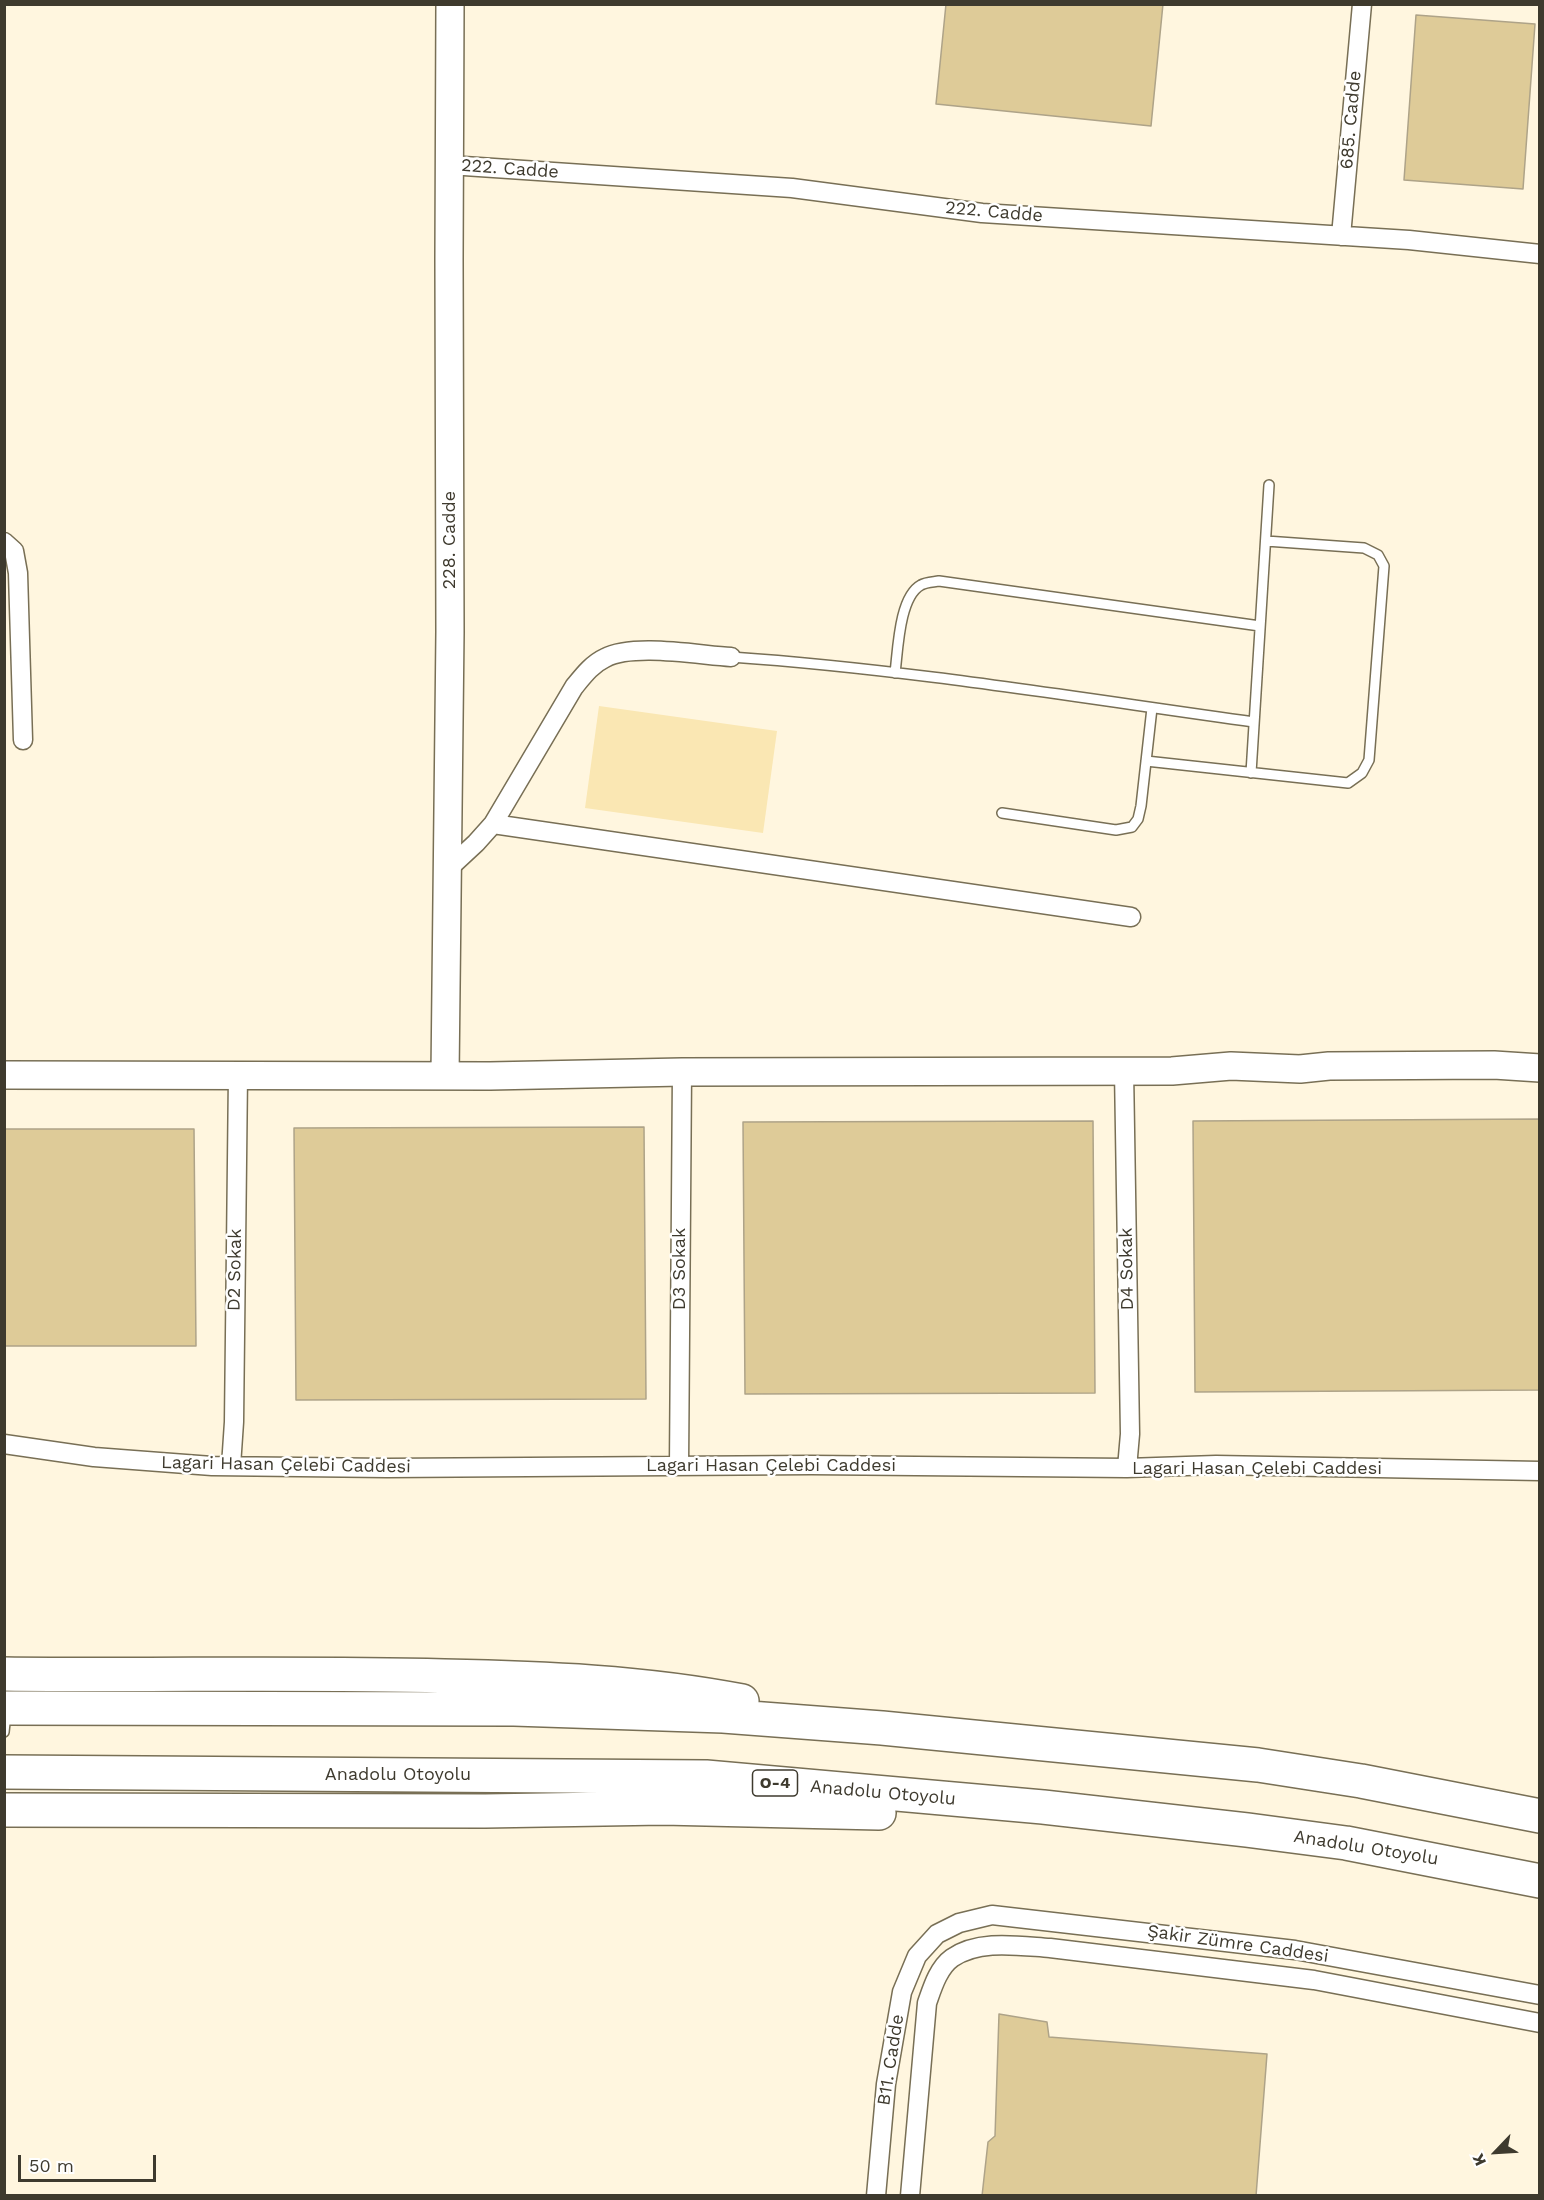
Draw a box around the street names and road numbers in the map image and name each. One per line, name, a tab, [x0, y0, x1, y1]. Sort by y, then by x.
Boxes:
street label: 685. Cadde	[1336, 70, 1366, 170]
street label: 222. Cadde	[460, 155, 560, 183]
street label: 222. Cadde	[944, 197, 1044, 227]
street label: 228. Cadde	[439, 491, 461, 589]
street label: D4 Sokak	[1115, 1227, 1139, 1311]
street label: D3 Sokak	[669, 1228, 691, 1310]
street label: D2 Sokak	[223, 1229, 247, 1311]
street label: Lagari Hasan Çelebi Caddesi	[161, 1452, 411, 1478]
street label: Lagari Hasan Çelebi Caddesi	[646, 1455, 896, 1477]
street label: Lagari Hasan Çelebi Caddesi	[1132, 1458, 1382, 1480]
street label: Anadolu Otoyolu	[325, 1764, 471, 1786]
road number: O-4	[752, 1770, 798, 1796]
street label: Anadolu Otoyolu	[809, 1776, 957, 1810]
street label: Anadolu Otoyolu	[1292, 1826, 1440, 1870]
street label: Şakir Zümre Caddesi	[1146, 1921, 1330, 1967]
street label: B11. Cadde	[873, 2013, 909, 2107]

